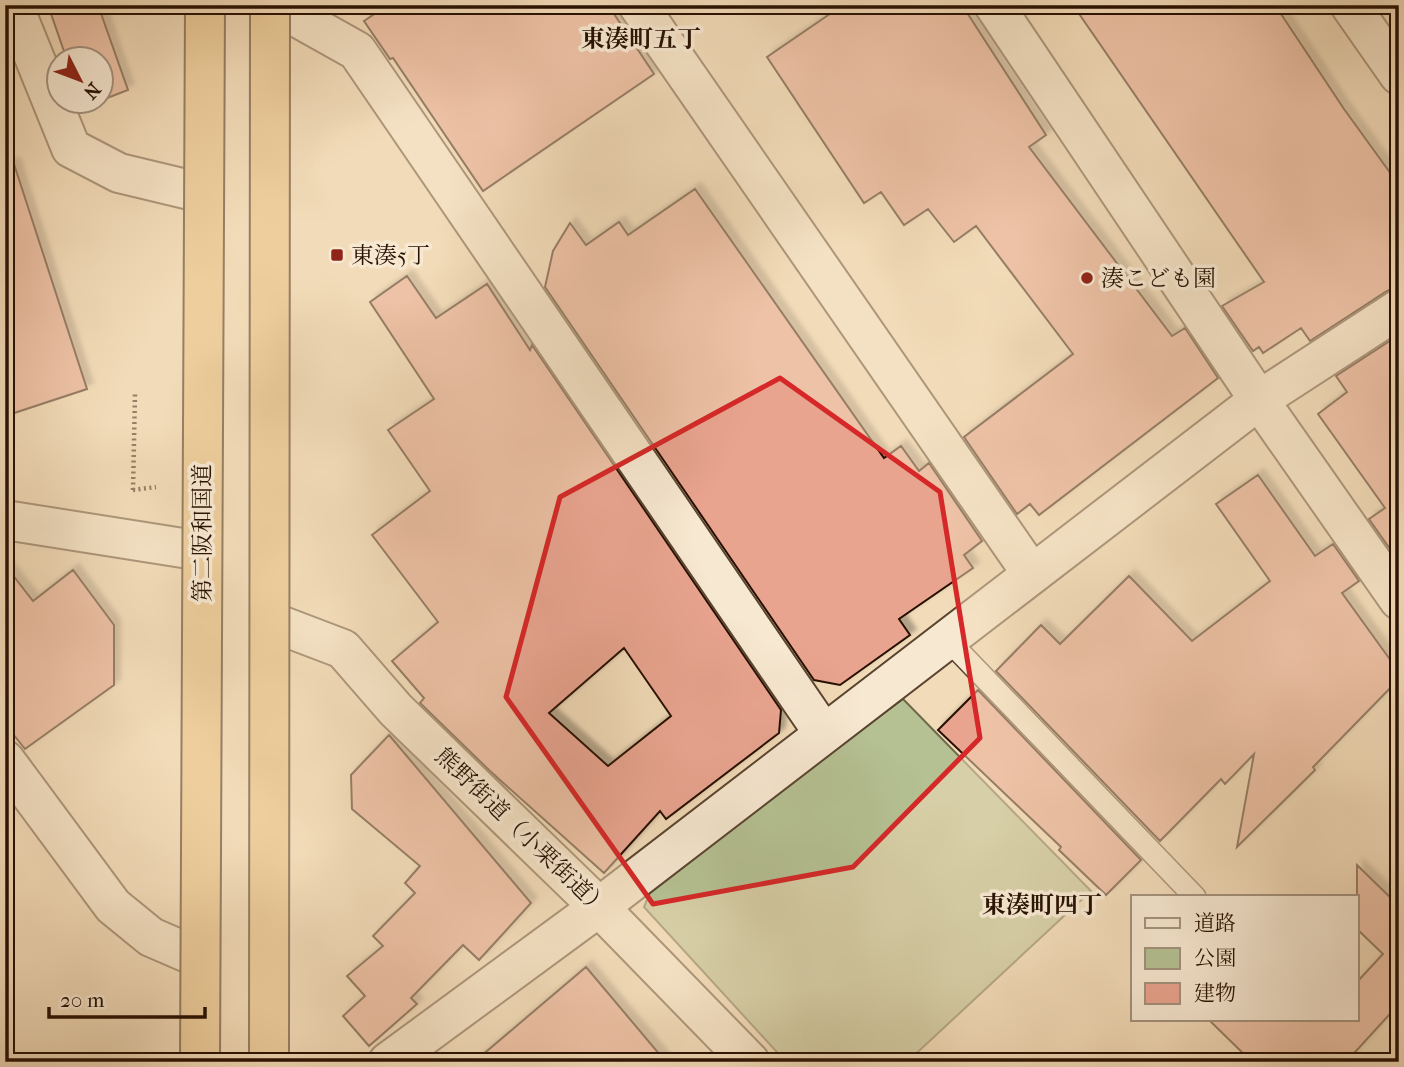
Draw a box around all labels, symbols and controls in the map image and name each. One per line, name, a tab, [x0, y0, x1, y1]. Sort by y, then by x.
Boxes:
district label: 東湊町五丁	[581, 25, 701, 53]
north arrow	[46, 46, 116, 116]
text: N	[79, 78, 105, 104]
place label: 東湊5丁	[351, 242, 430, 269]
marker: 東湊5丁	[329, 247, 345, 263]
place label: 湊こども園	[1101, 265, 1216, 292]
marker: 湊こども園	[1079, 270, 1095, 286]
street label: 第二阪和国道	[189, 464, 216, 602]
street label: 熊野街道（小栗街道）	[430, 742, 614, 922]
district label: 東湊町四丁	[982, 891, 1102, 919]
legend	[1131, 895, 1358, 1021]
text: 道路	[1194, 911, 1236, 935]
text: 公園	[1194, 946, 1236, 970]
scale bar	[49, 976, 205, 1020]
text: 建物	[1194, 981, 1236, 1005]
text: 20 m	[60, 988, 105, 1012]

